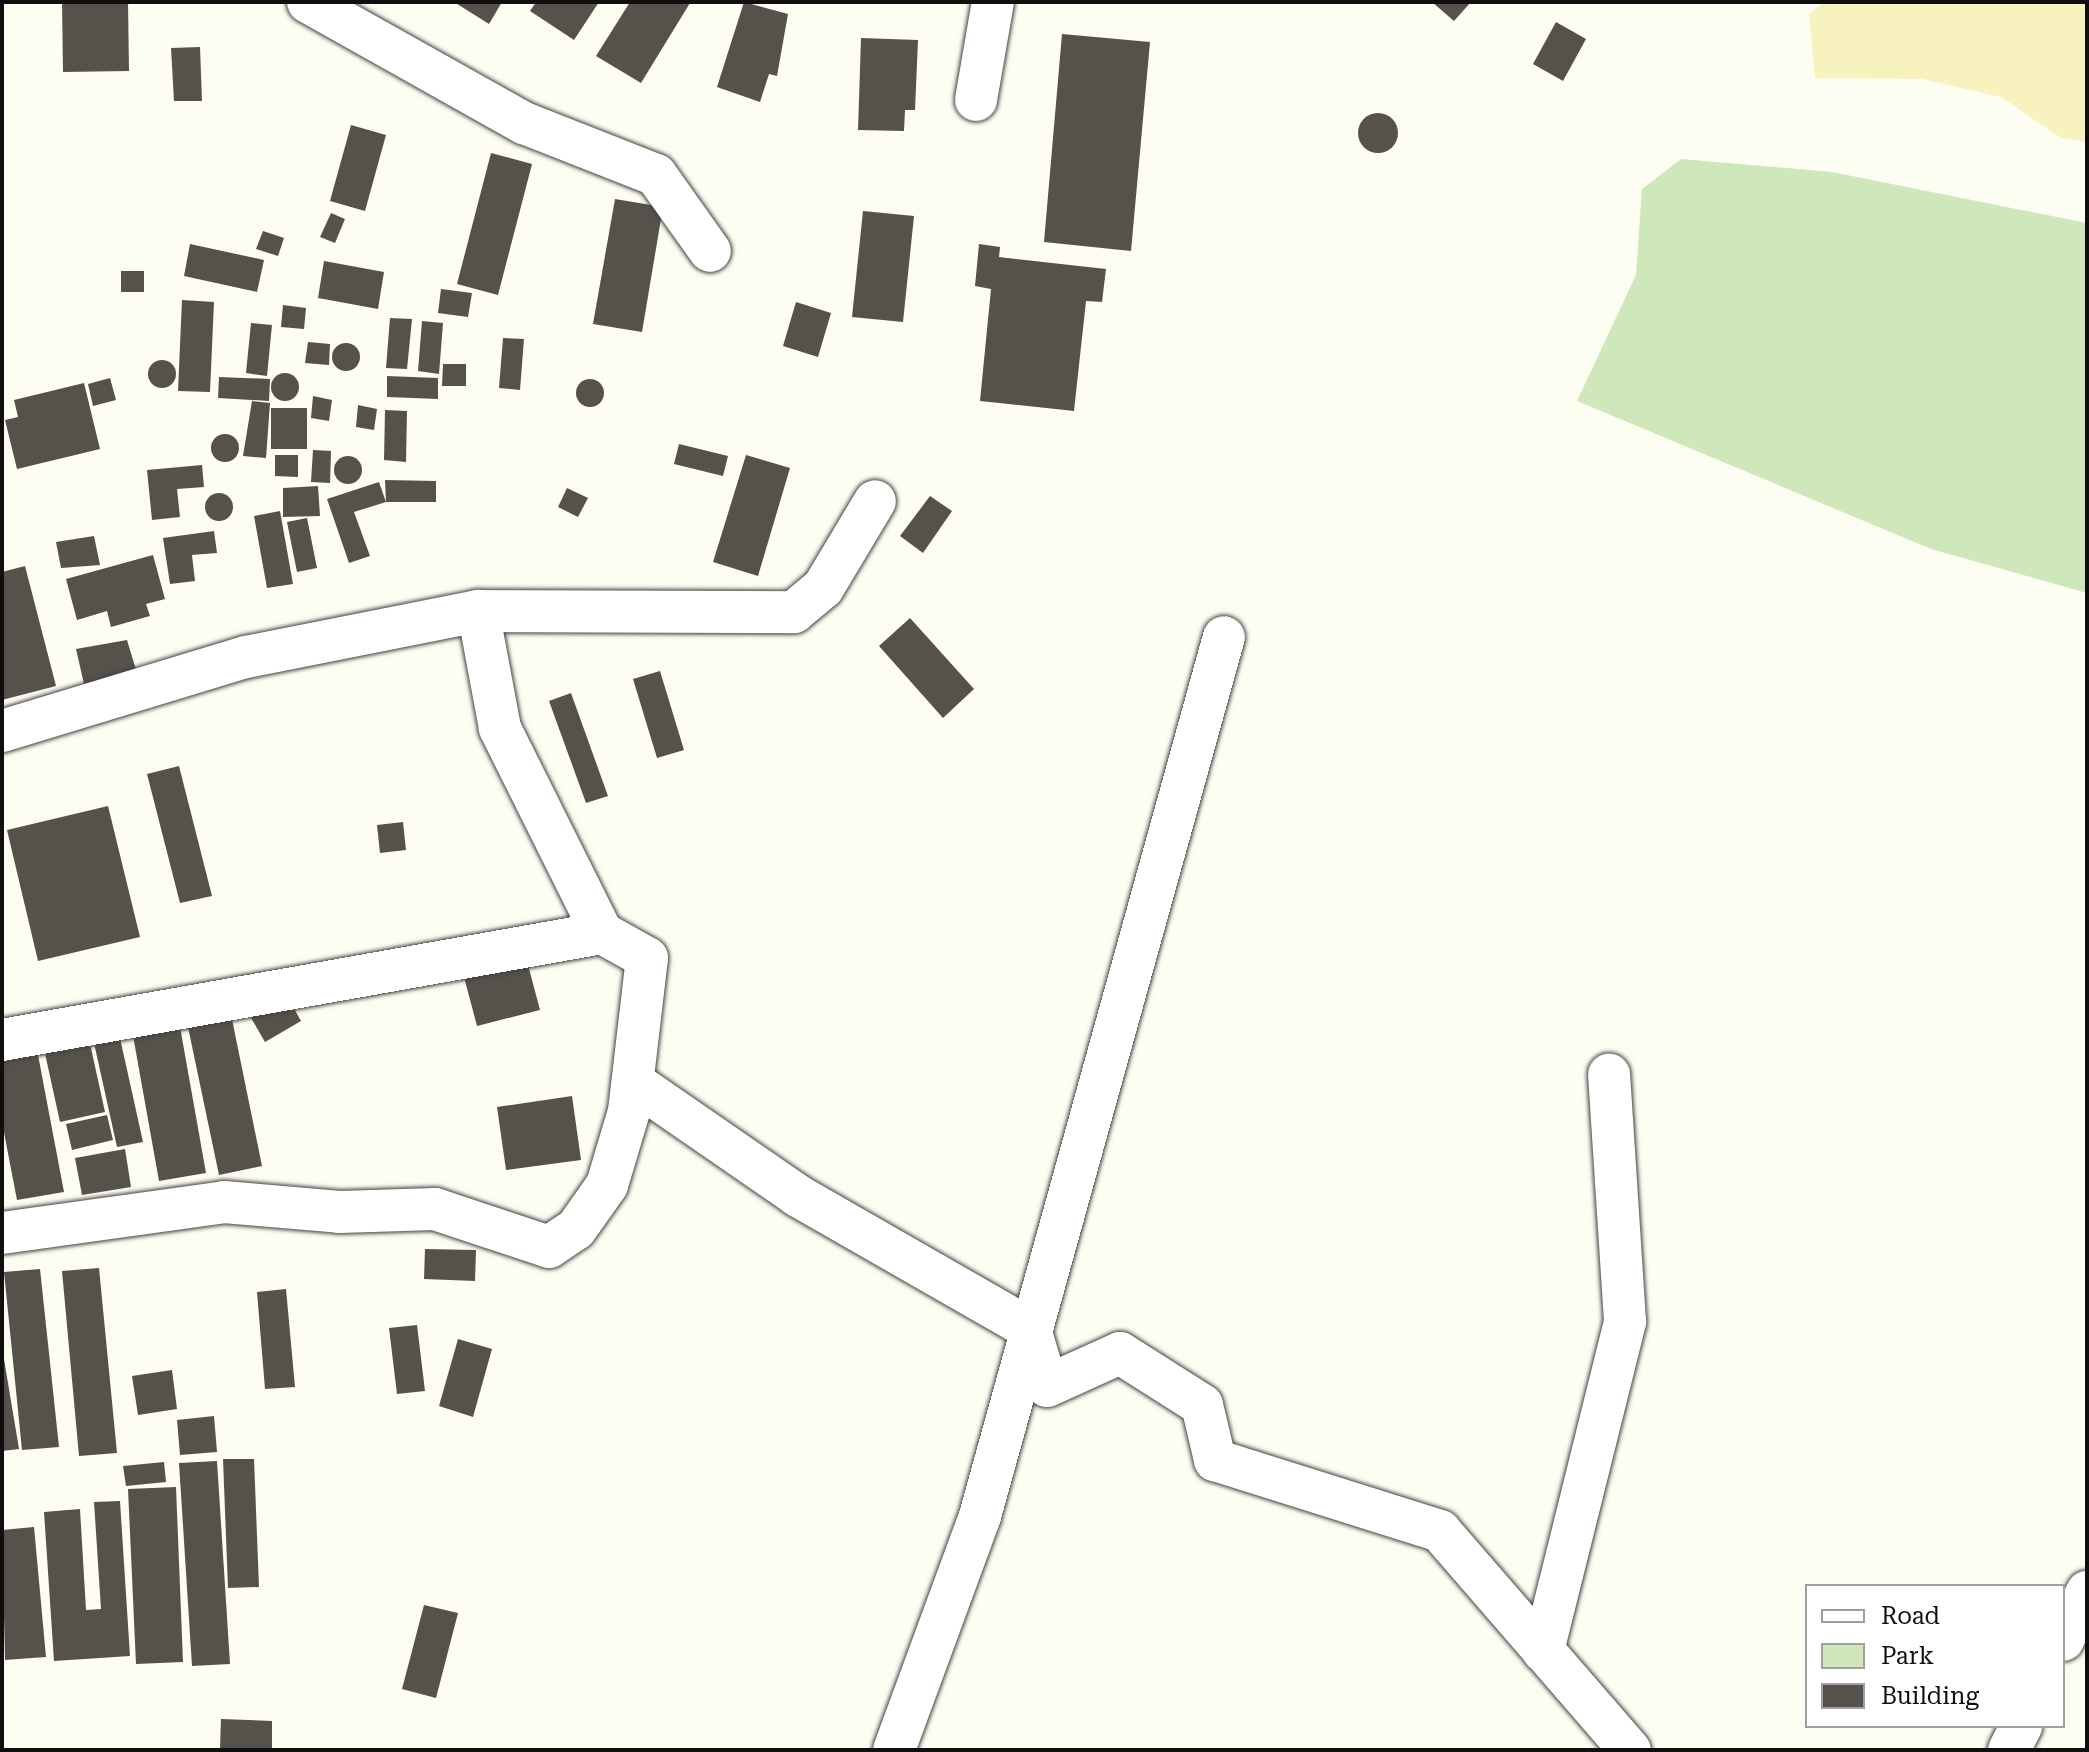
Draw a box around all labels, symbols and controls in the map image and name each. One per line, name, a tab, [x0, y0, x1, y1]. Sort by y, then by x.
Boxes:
legend	[1805, 1584, 2065, 1728]
text: Road	[1881, 1602, 1940, 1630]
text: Park	[1881, 1642, 1934, 1670]
text: Building	[1881, 1682, 1979, 1710]

